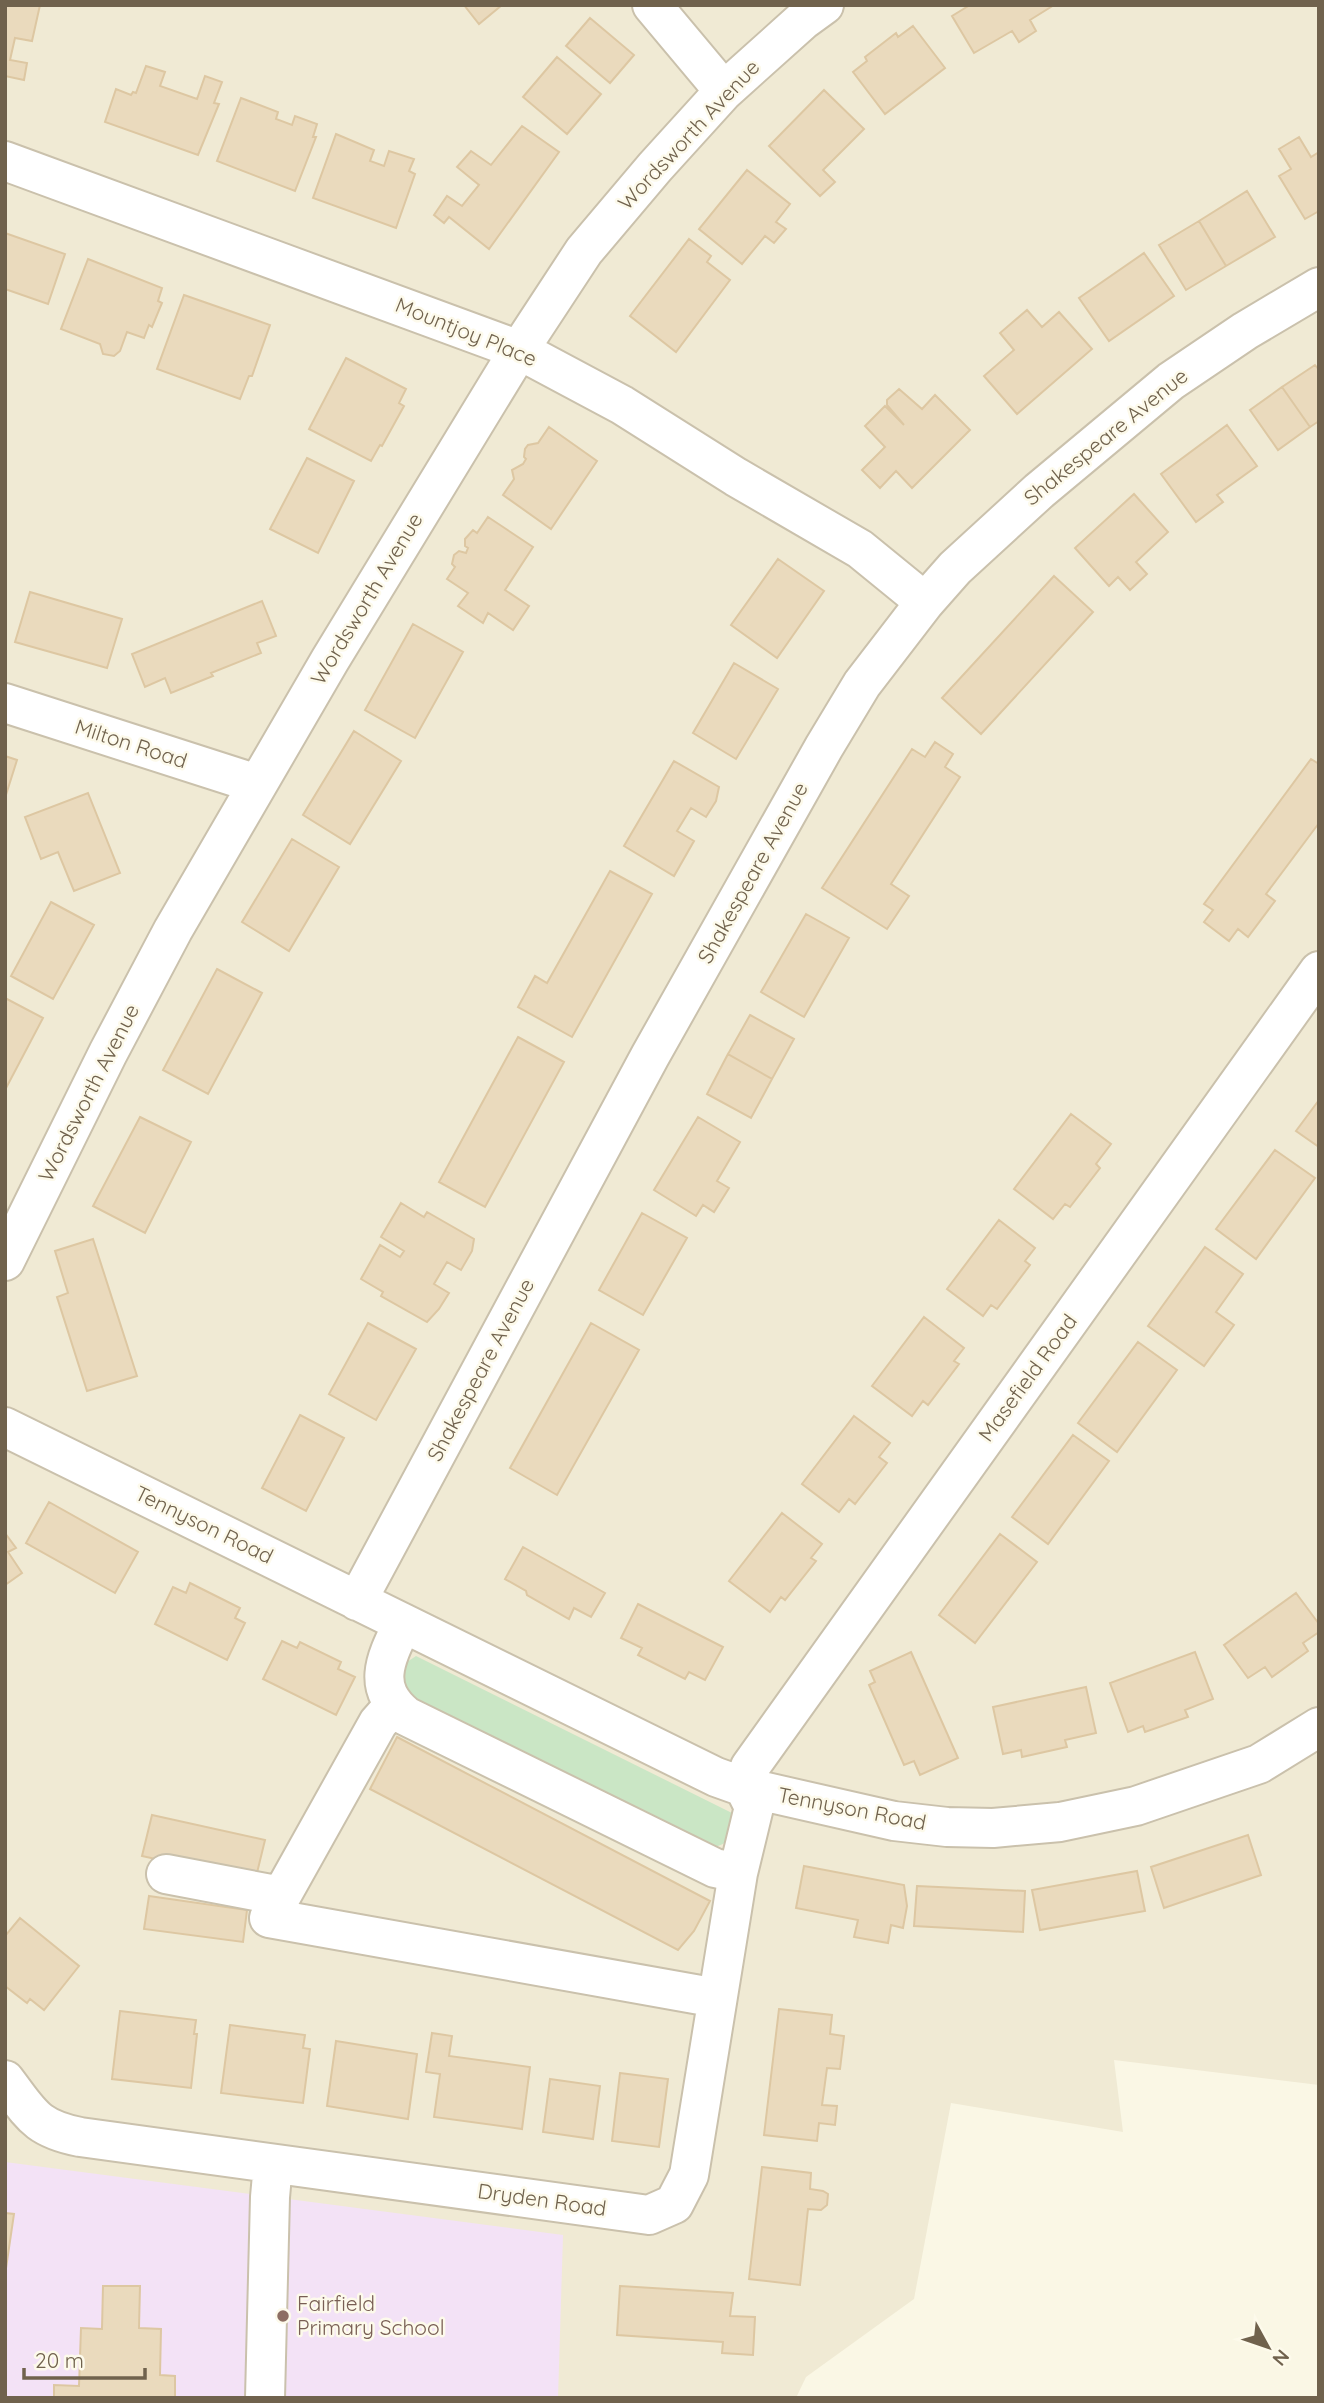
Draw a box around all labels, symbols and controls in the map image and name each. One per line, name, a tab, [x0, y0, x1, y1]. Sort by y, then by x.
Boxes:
street label: Wordsworth Avenue	[612, 54, 765, 215]
street label: Mountjoy Place	[392, 291, 541, 371]
street label: Shakespeare Avenue	[1018, 362, 1193, 510]
street label: Wordsworth Avenue	[305, 508, 428, 689]
street label: Milton Road	[72, 713, 191, 773]
street label: Shakespeare Avenue	[691, 777, 813, 968]
street label: Wordsworth Avenue	[32, 999, 144, 1186]
street label: Shakespeare Avenue	[421, 1274, 539, 1465]
street label: Masefield Road	[972, 1309, 1082, 1446]
street label: Tennyson Road	[131, 1479, 278, 1569]
street label: Tennyson Road	[776, 1781, 929, 1835]
street label: Dryden Road	[476, 2177, 608, 2221]
place label: Fairfield Primary School	[297, 2290, 445, 2340]
marker: Fairfield Primary School	[275, 2308, 291, 2324]
north arrow	[1233, 2312, 1303, 2382]
scale bar	[24, 2336, 145, 2380]
text: N	[1267, 2345, 1295, 2371]
text: 20 m	[35, 2347, 84, 2373]

